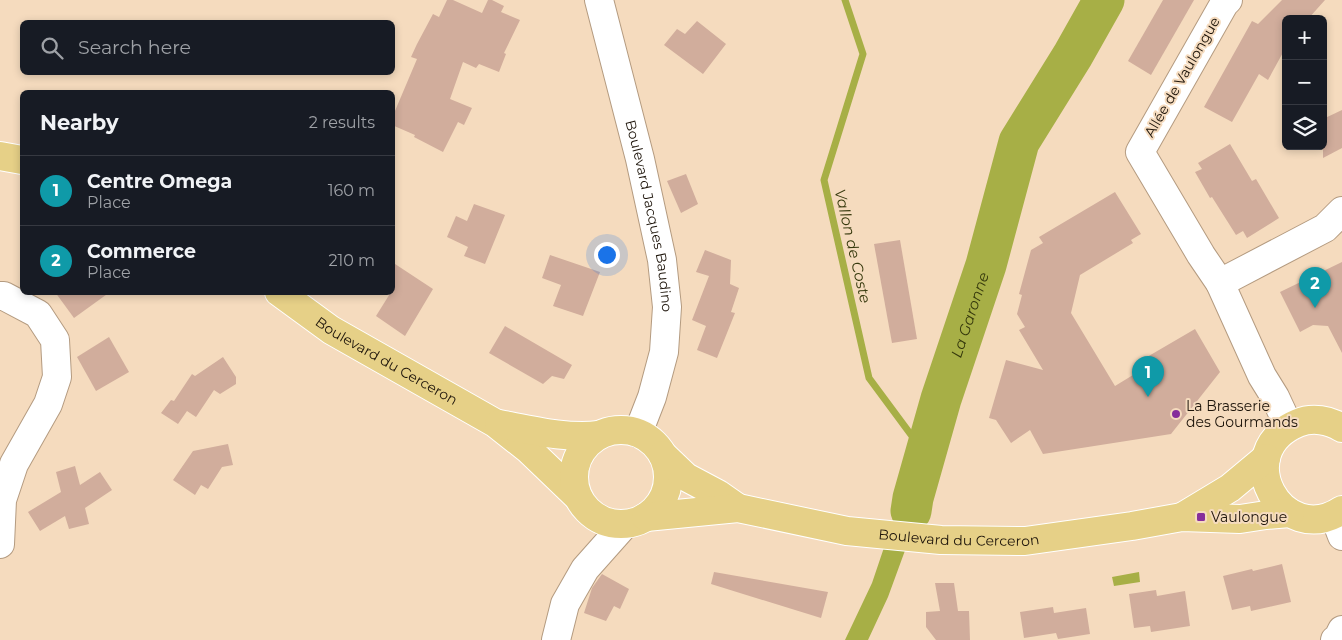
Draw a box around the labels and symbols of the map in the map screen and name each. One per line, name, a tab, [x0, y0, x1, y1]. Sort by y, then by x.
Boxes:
street label: Allée de Vaulongue	[1140, 14, 1224, 140]
street label: Boulevard Jacques Baudino	[621, 118, 676, 313]
water label: Vallon de Coste	[831, 187, 875, 305]
your location	[594, 242, 620, 268]
pin: 2	[1299, 267, 1331, 308]
water label: La Garonne	[946, 269, 993, 360]
street label: Boulevard du Cerceron	[312, 313, 461, 409]
pin: 1	[1132, 356, 1164, 397]
place label: La Brasserie des Gourmands	[1186, 397, 1298, 431]
marker: La Brasserie des Gourmands	[1170, 408, 1182, 420]
place label: Vaulongue	[1211, 508, 1287, 526]
marker: Vaulongue	[1195, 511, 1207, 523]
street label: Boulevard du Cerceron	[878, 525, 1040, 550]

